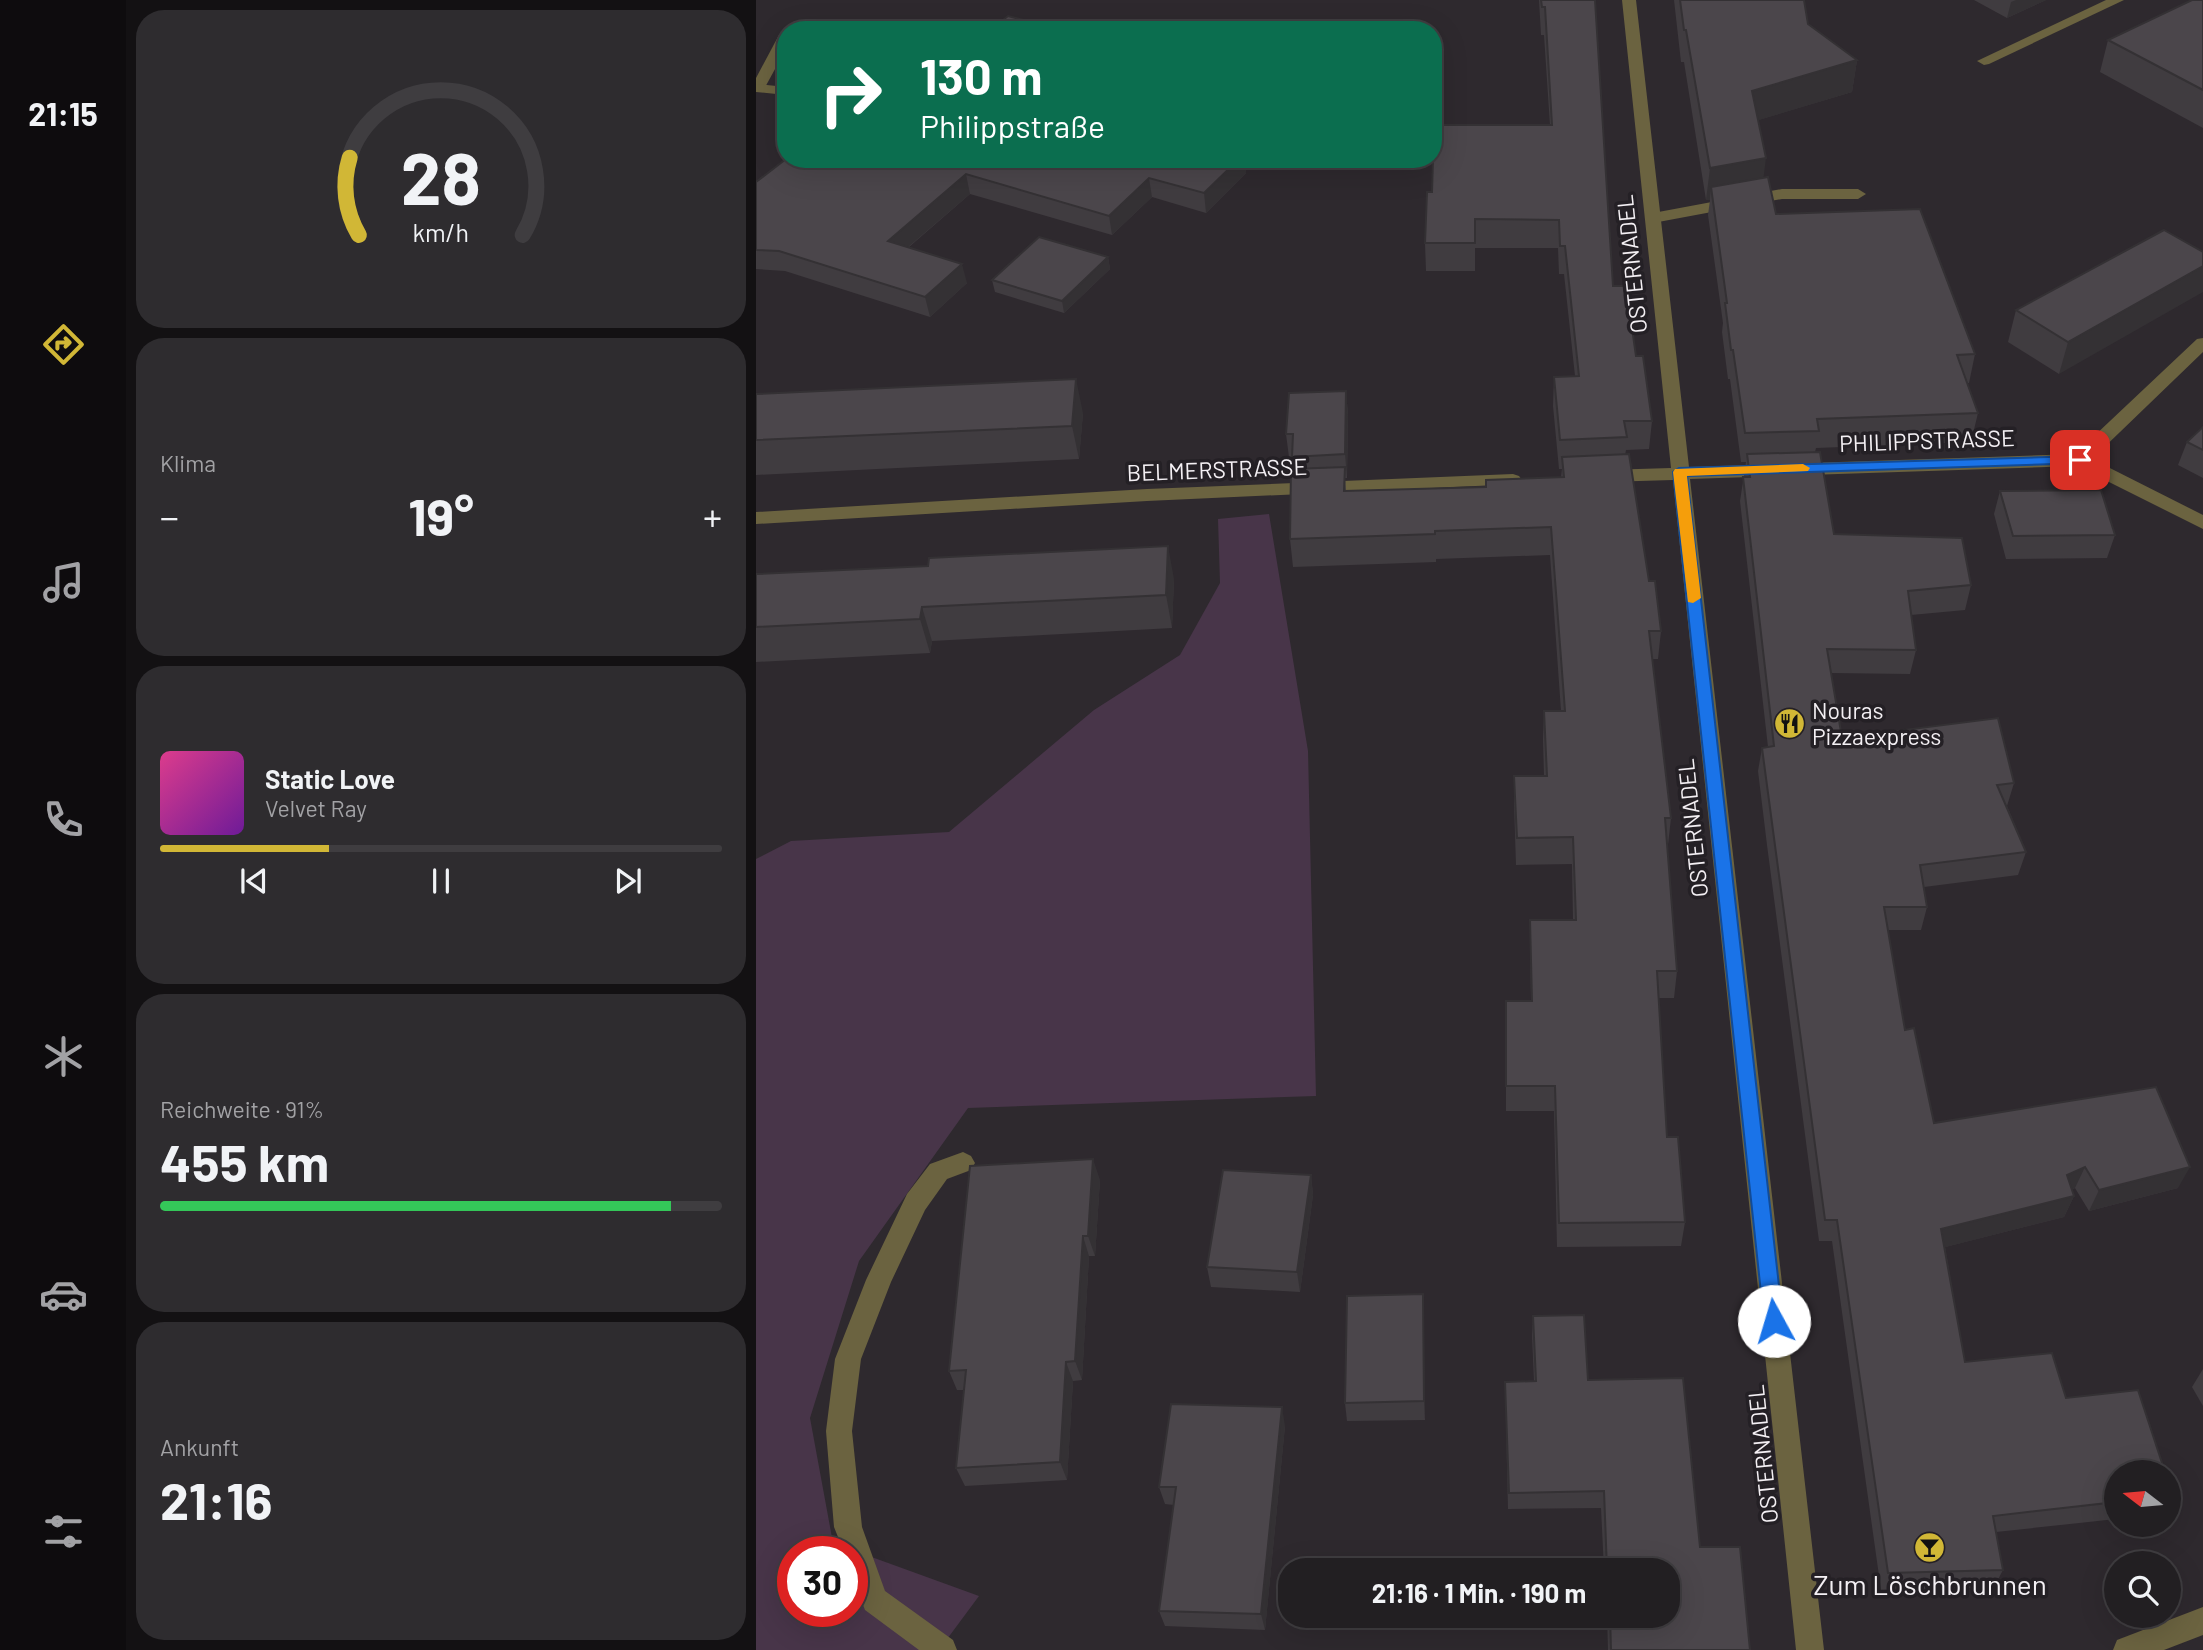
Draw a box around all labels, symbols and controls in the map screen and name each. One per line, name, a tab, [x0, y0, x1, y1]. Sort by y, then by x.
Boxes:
text: 130 m	[920, 46, 1042, 105]
icon: right	[805, 49, 896, 140]
text: 21:15	[28, 94, 98, 132]
text: Philippstraße	[920, 106, 1105, 144]
text: 28	[401, 132, 481, 220]
street label: OSTERNADEL	[1610, 193, 1652, 335]
text: km/h	[413, 217, 469, 247]
icon: directions	[39, 320, 88, 369]
street label: PHILIPPSTRASSE	[1839, 423, 2015, 457]
pin	[2050, 430, 2110, 490]
icon: arrive	[2061, 441, 2099, 479]
text: Klima	[160, 449, 216, 477]
street label: BELMERSTRASSE	[1126, 452, 1308, 486]
text: 19°	[408, 484, 474, 546]
text: −	[160, 493, 179, 539]
text: +	[703, 493, 722, 539]
icon: music	[39, 558, 88, 607]
place label: Nouras Pizzaexpress	[1812, 696, 1941, 750]
restaurant icon: Nouras Pizzaexpress	[1772, 706, 1806, 740]
street label: OSTERNADEL	[1671, 757, 1713, 899]
text: Static Love	[265, 763, 395, 794]
text: Velvet Ray	[265, 794, 367, 822]
icon: phone	[39, 795, 88, 844]
icon: previous	[235, 862, 273, 900]
icon: pause	[422, 862, 460, 900]
icon: next	[609, 862, 647, 900]
icon: climate	[39, 1032, 88, 1081]
text: Reichweite · 91%	[160, 1095, 324, 1123]
text: 455 km	[160, 1130, 329, 1192]
icon: car	[39, 1270, 88, 1319]
position arrow	[1737, 1284, 1811, 1358]
street label: OSTERNADEL	[1741, 1383, 1783, 1525]
text: Ankunft	[160, 1433, 239, 1461]
north arrow	[2104, 1460, 2180, 1536]
map controls	[2104, 1460, 2181, 1628]
text: 21:16	[160, 1468, 272, 1530]
icon: filters	[39, 1507, 88, 1556]
bar icon: Zum Löschbrunnen	[1913, 1530, 1947, 1564]
speed limit sign: 30	[777, 1536, 868, 1627]
button: search	[2104, 1551, 2181, 1628]
place label: Zum Löschbrunnen	[1813, 1567, 2047, 1601]
text: 21:16 · 1 Min. · 190 m	[1372, 1577, 1586, 1608]

